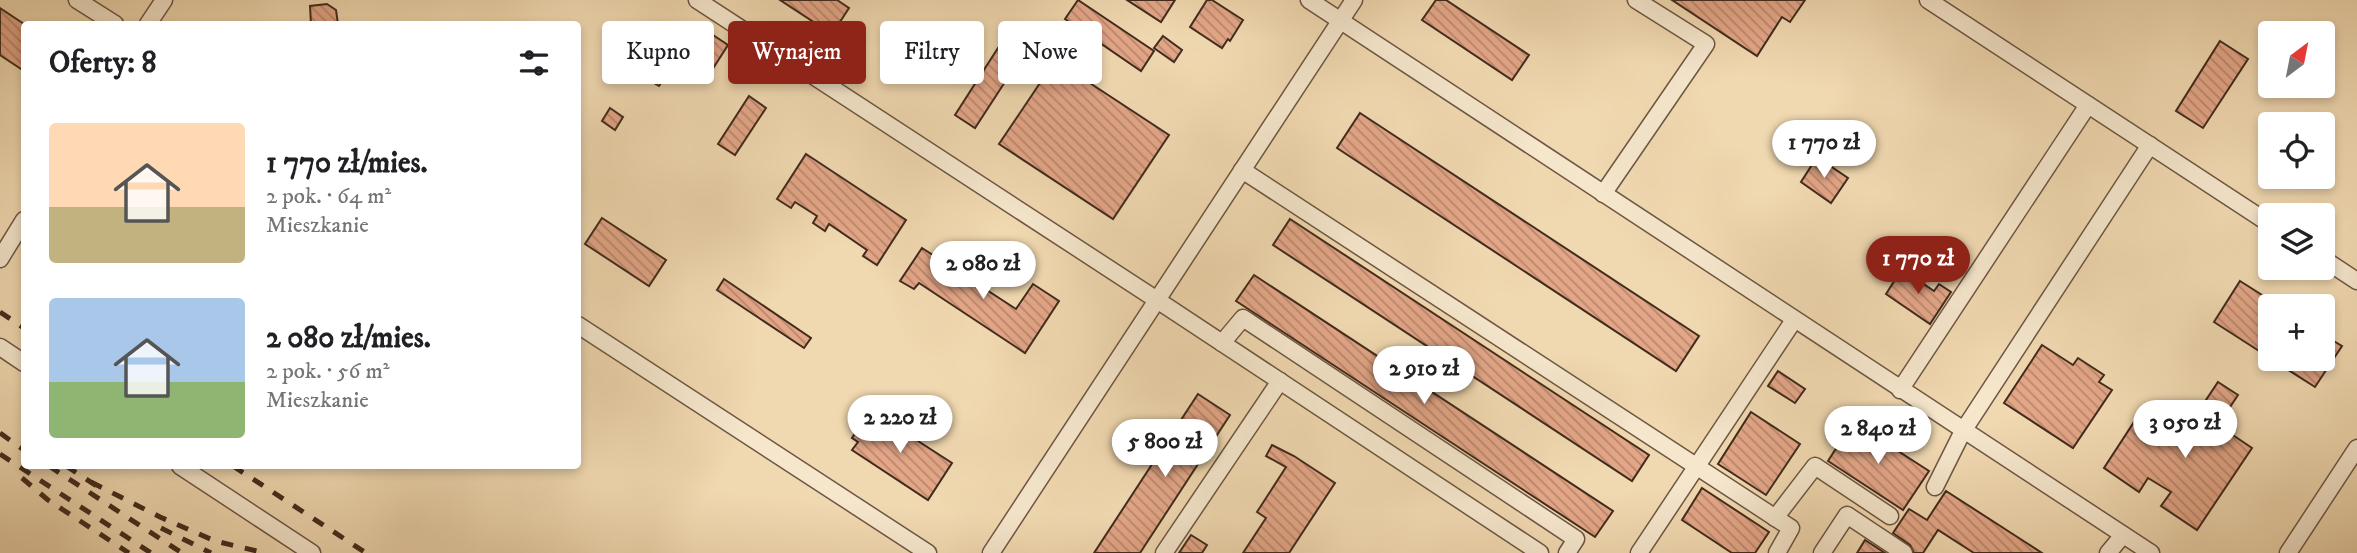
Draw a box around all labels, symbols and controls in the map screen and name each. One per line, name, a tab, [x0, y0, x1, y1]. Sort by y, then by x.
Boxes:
chip: Kupno	[602, 21, 714, 84]
chip: Wynajem	[728, 21, 866, 84]
chip: Filtry	[880, 21, 984, 84]
chip: Nowe	[998, 21, 1102, 84]
north arrow	[2258, 21, 2334, 98]
map controls	[2258, 21, 2335, 371]
icon: filters	[515, 44, 553, 82]
text: Oferty: 8	[49, 45, 156, 82]
button: locate	[2258, 112, 2335, 189]
pin: 1 770 zł	[1752, 120, 1896, 180]
text: 1 770 zł	[1788, 128, 1860, 157]
text: 1 770 zł/mies.	[266, 145, 428, 182]
icon: home	[105, 151, 189, 235]
text: 2 pok. · 64 m²	[266, 182, 391, 211]
button: layers	[2258, 203, 2335, 280]
text: Mieszkanie	[266, 211, 369, 240]
pin: 1 770 zł	[1846, 236, 1990, 296]
pin: 2 080 zł	[911, 242, 1055, 301]
text: 1 770 zł	[1882, 244, 1954, 273]
text: 2 080 zł	[946, 249, 1020, 278]
button: +	[2258, 294, 2335, 371]
text: 2 080 zł/mies.	[266, 320, 431, 357]
icon: home	[105, 326, 189, 410]
pin: 2 910 zł	[1352, 346, 1496, 406]
text: 2 910 zł	[1389, 354, 1459, 383]
text: 2 pok. · 56 m²	[266, 357, 390, 386]
text: Mieszkanie	[266, 386, 369, 415]
pin: 2 220 zł	[828, 396, 972, 455]
pin: 3 050 zł	[2113, 400, 2257, 460]
text: 2 220 zł	[863, 403, 937, 432]
pin: 2 840 zł	[1806, 406, 1950, 466]
text: 3 050 zł	[2149, 408, 2221, 437]
text: 2 840 zł	[1840, 414, 1916, 443]
pin: 5 800 zł	[1093, 420, 1237, 479]
text: 5 800 zł	[1128, 427, 1202, 456]

